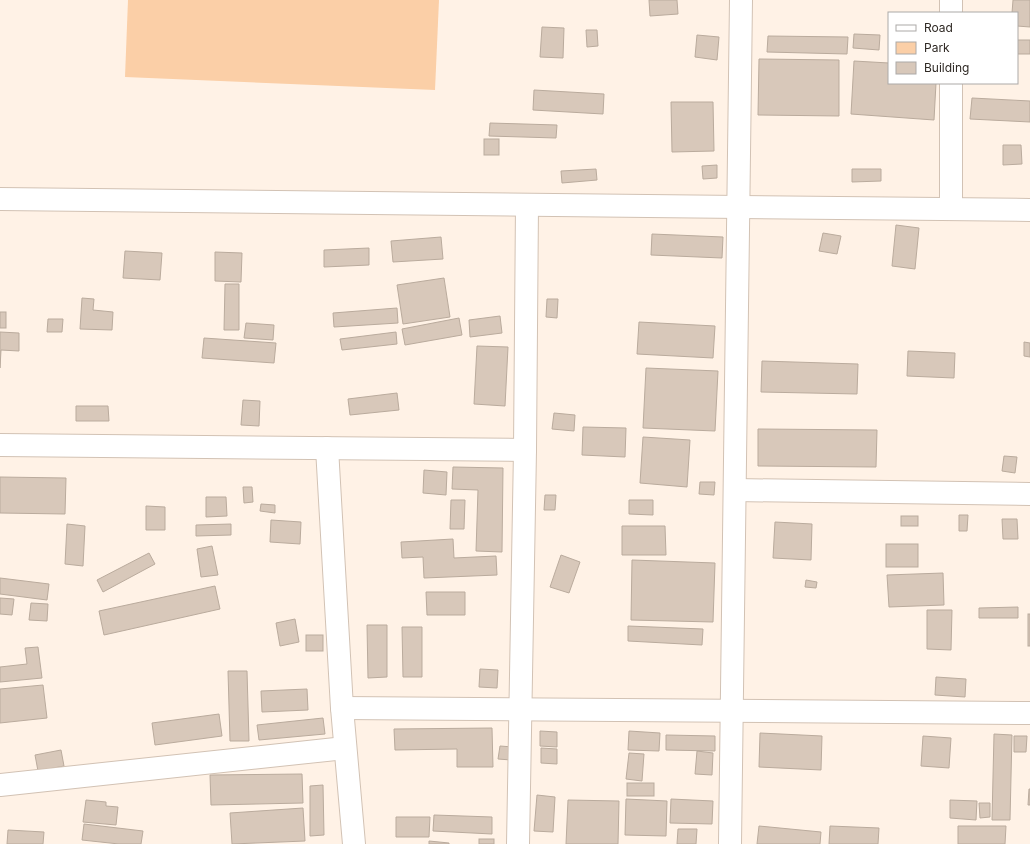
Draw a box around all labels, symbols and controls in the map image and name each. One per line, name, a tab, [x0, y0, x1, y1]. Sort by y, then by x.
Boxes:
legend	[888, 12, 1018, 84]
text: Road	[924, 20, 953, 35]
text: Park	[924, 40, 950, 55]
text: Building	[924, 60, 969, 75]

